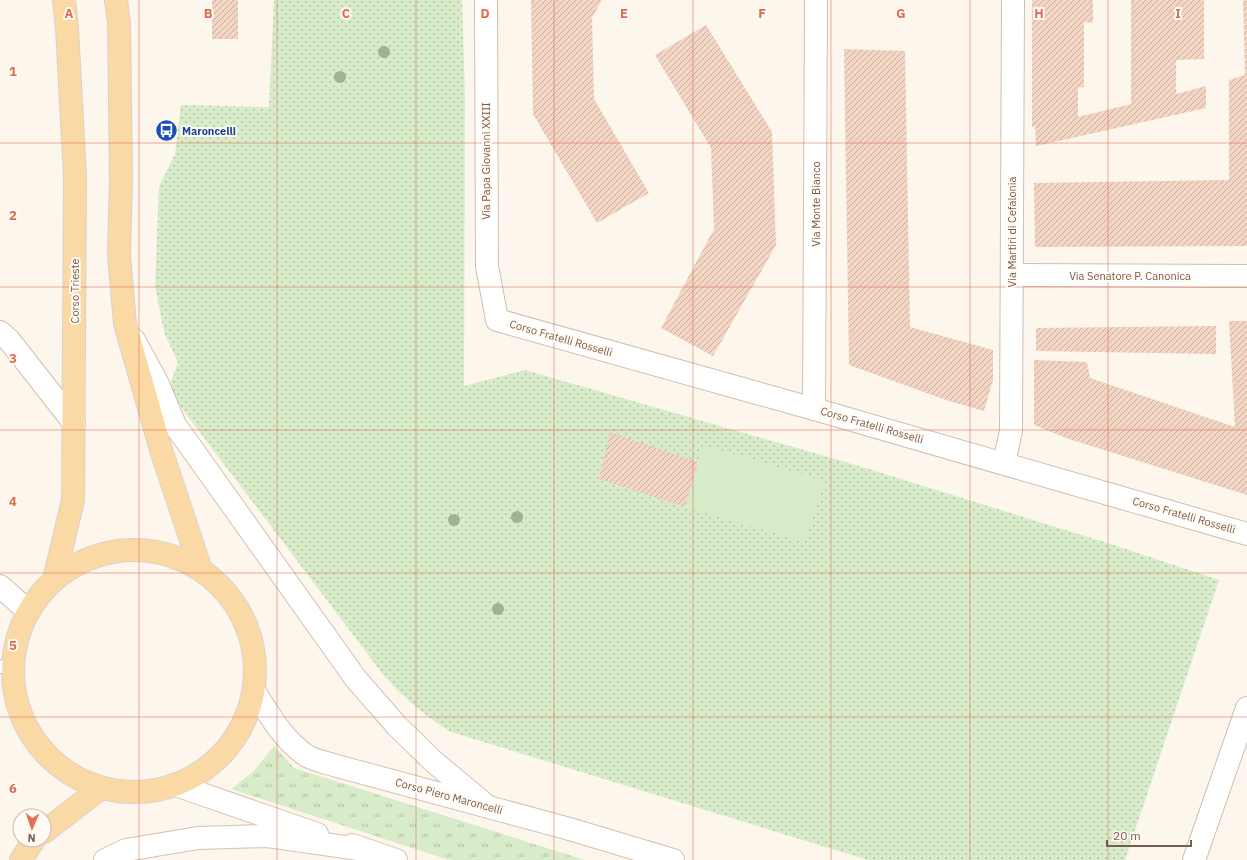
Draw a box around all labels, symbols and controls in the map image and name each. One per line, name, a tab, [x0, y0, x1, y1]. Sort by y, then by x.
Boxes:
text: A	[65, 5, 74, 22]
text: B	[204, 5, 213, 22]
text: C	[342, 5, 351, 22]
text: D	[480, 5, 490, 22]
text: E	[620, 5, 628, 22]
text: F	[758, 5, 766, 22]
text: G	[896, 5, 906, 22]
text: H	[1034, 5, 1044, 22]
text: I	[1175, 5, 1181, 22]
text: 1	[9, 63, 17, 80]
street label: Via Papa Giovanni XXIII	[479, 102, 493, 220]
bus stop icon: Maroncelli	[153, 118, 179, 144]
place label: Maroncelli	[182, 124, 236, 138]
street label: Via Monte Bianco	[809, 161, 823, 247]
street label: Via Martiri di Cefalonia	[1005, 176, 1019, 287]
text: 2	[9, 207, 17, 224]
street label: Corso Trieste	[68, 259, 82, 323]
street label: Via Senatore P. Canonica	[1069, 269, 1191, 283]
street label: Corso Fratelli Rosselli	[508, 317, 614, 359]
text: 3	[9, 350, 17, 367]
street label: Corso Fratelli Rosselli	[819, 404, 925, 446]
text: 4	[9, 493, 17, 510]
street label: Corso Fratelli Rosselli	[1131, 494, 1237, 536]
text: 5	[9, 637, 17, 654]
street label: Corso Piero Maroncelli	[394, 775, 504, 817]
text: 6	[9, 780, 17, 797]
north arrow	[12, 808, 52, 848]
scale bar	[1107, 822, 1191, 848]
text: 20 m	[1113, 828, 1141, 843]
text: N	[27, 831, 36, 845]

